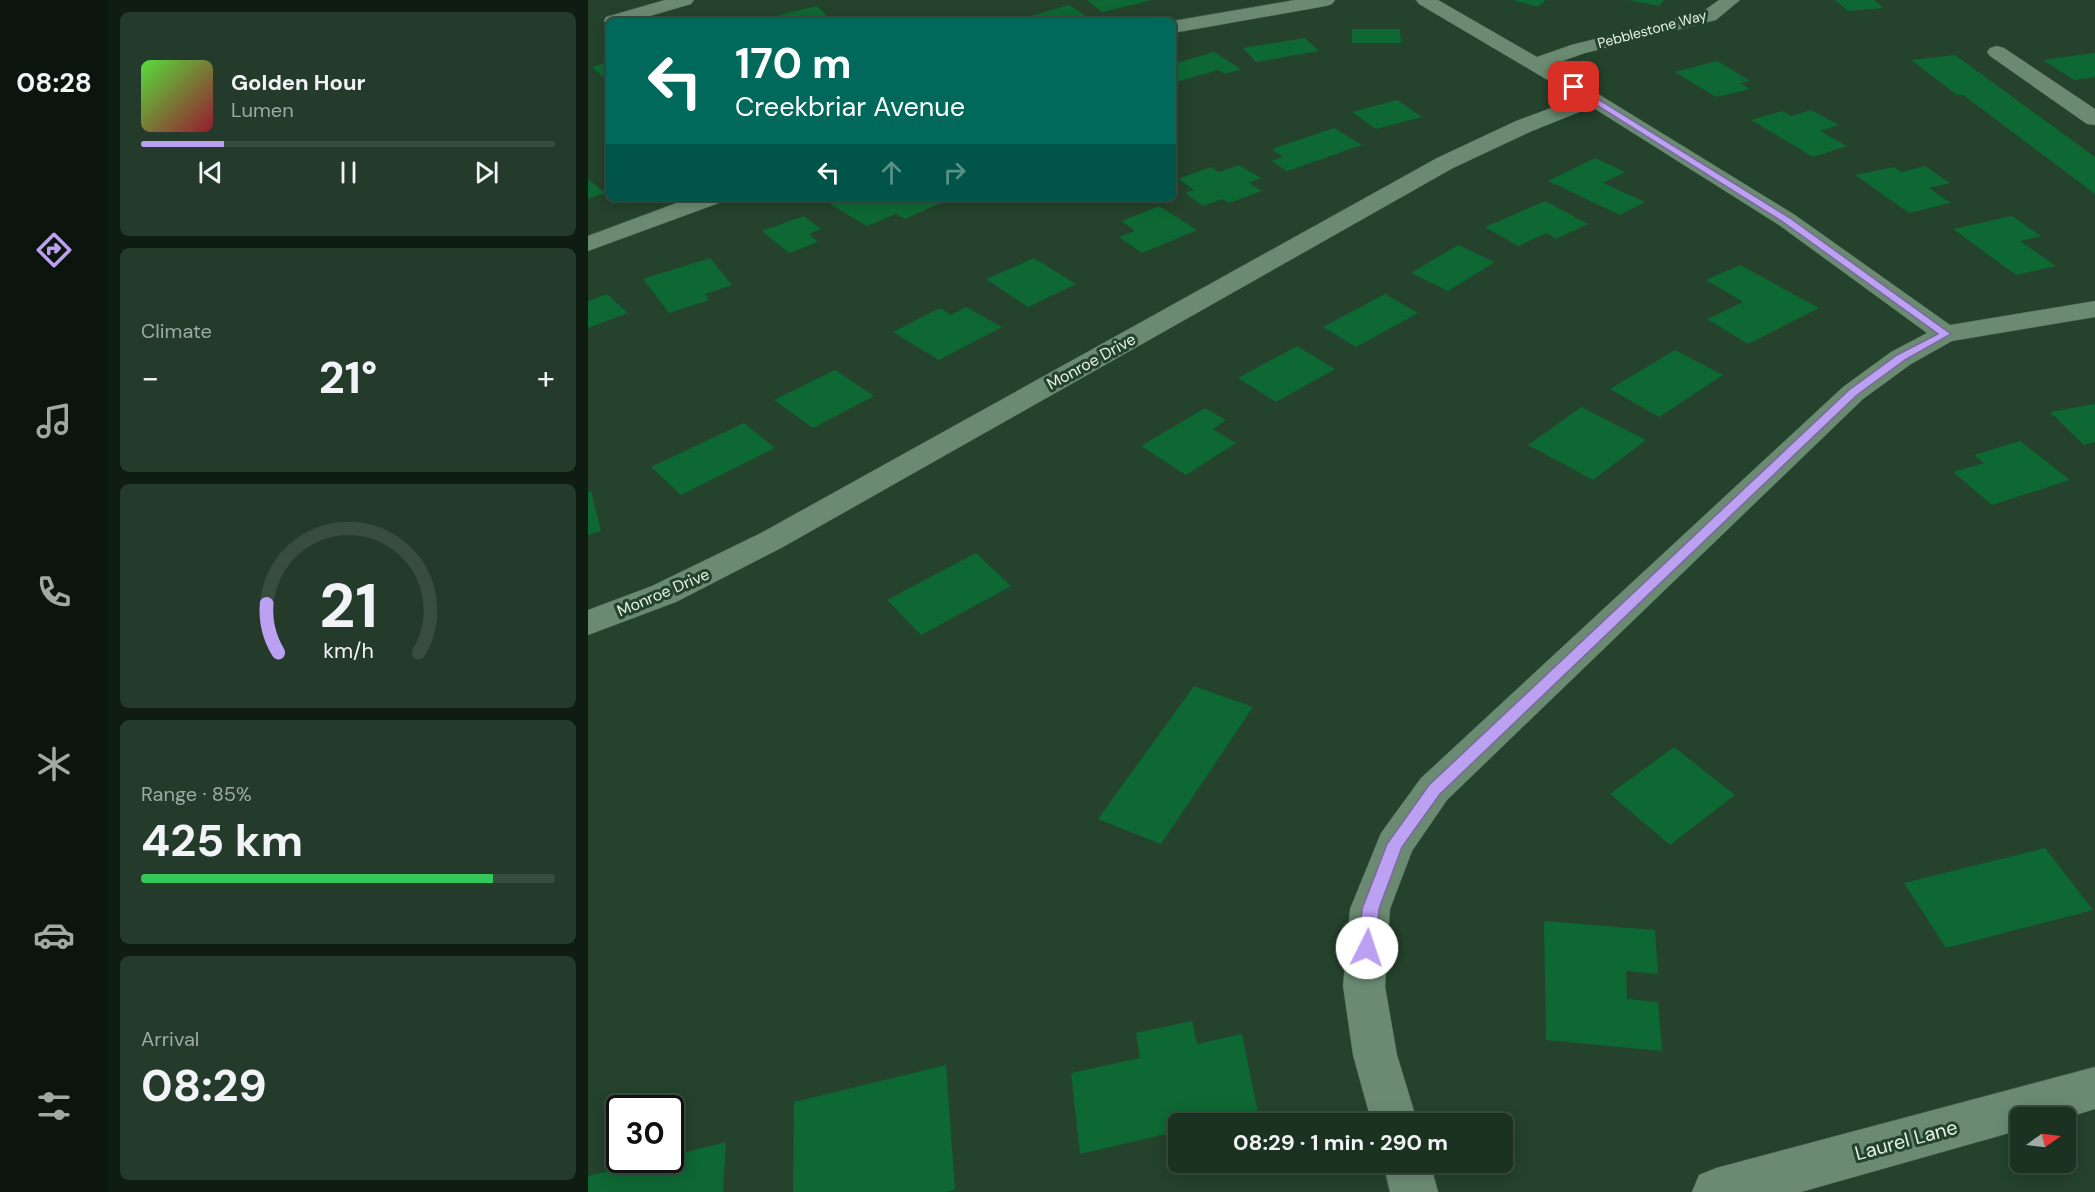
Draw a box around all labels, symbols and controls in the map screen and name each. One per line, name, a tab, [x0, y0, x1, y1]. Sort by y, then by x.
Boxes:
street label: Pebblestone Way	[1595, 6, 1709, 52]
text: 170 m	[735, 36, 852, 91]
icon: left	[636, 42, 714, 120]
pin	[1548, 61, 1599, 112]
text: 08:28	[16, 65, 92, 100]
text: Golden Hour	[231, 68, 366, 97]
icon: arrive	[1557, 70, 1590, 103]
text: Creekbriar Avenue	[735, 89, 965, 124]
text: Lumen	[231, 97, 294, 123]
icon: previous	[194, 156, 227, 189]
icon: pause	[332, 156, 365, 189]
icon: next	[470, 156, 503, 189]
icon: left	[812, 156, 845, 189]
icon: ahead	[875, 156, 908, 189]
icon: right	[938, 156, 971, 189]
icon: directions	[33, 229, 75, 271]
text: Climate	[141, 318, 212, 344]
street label: Monroe Drive	[1043, 328, 1139, 394]
text: 21°	[319, 348, 377, 407]
text: −	[141, 356, 159, 399]
text: +	[537, 356, 555, 399]
icon: music	[33, 400, 75, 442]
street label: Monroe Drive	[614, 564, 713, 621]
text: 21	[319, 565, 377, 646]
icon: phone	[33, 571, 75, 613]
text: km/h	[323, 637, 373, 665]
icon: climate	[33, 743, 75, 785]
text: Range · 85%	[141, 781, 252, 807]
text: 425 km	[141, 811, 303, 870]
icon: car	[33, 914, 75, 956]
position arrow	[1335, 916, 1399, 980]
text: Arrival	[141, 1026, 199, 1052]
text: 08:29	[141, 1056, 267, 1115]
icon: filters	[33, 1085, 75, 1127]
speed limit sign: 30	[606, 1095, 684, 1173]
north arrow	[2010, 1107, 2076, 1173]
map controls	[2010, 1107, 2076, 1173]
street label: Laurel Lane	[1852, 1114, 1960, 1166]
text: 08:29 · 1 min · 290 m	[1233, 1128, 1448, 1157]

